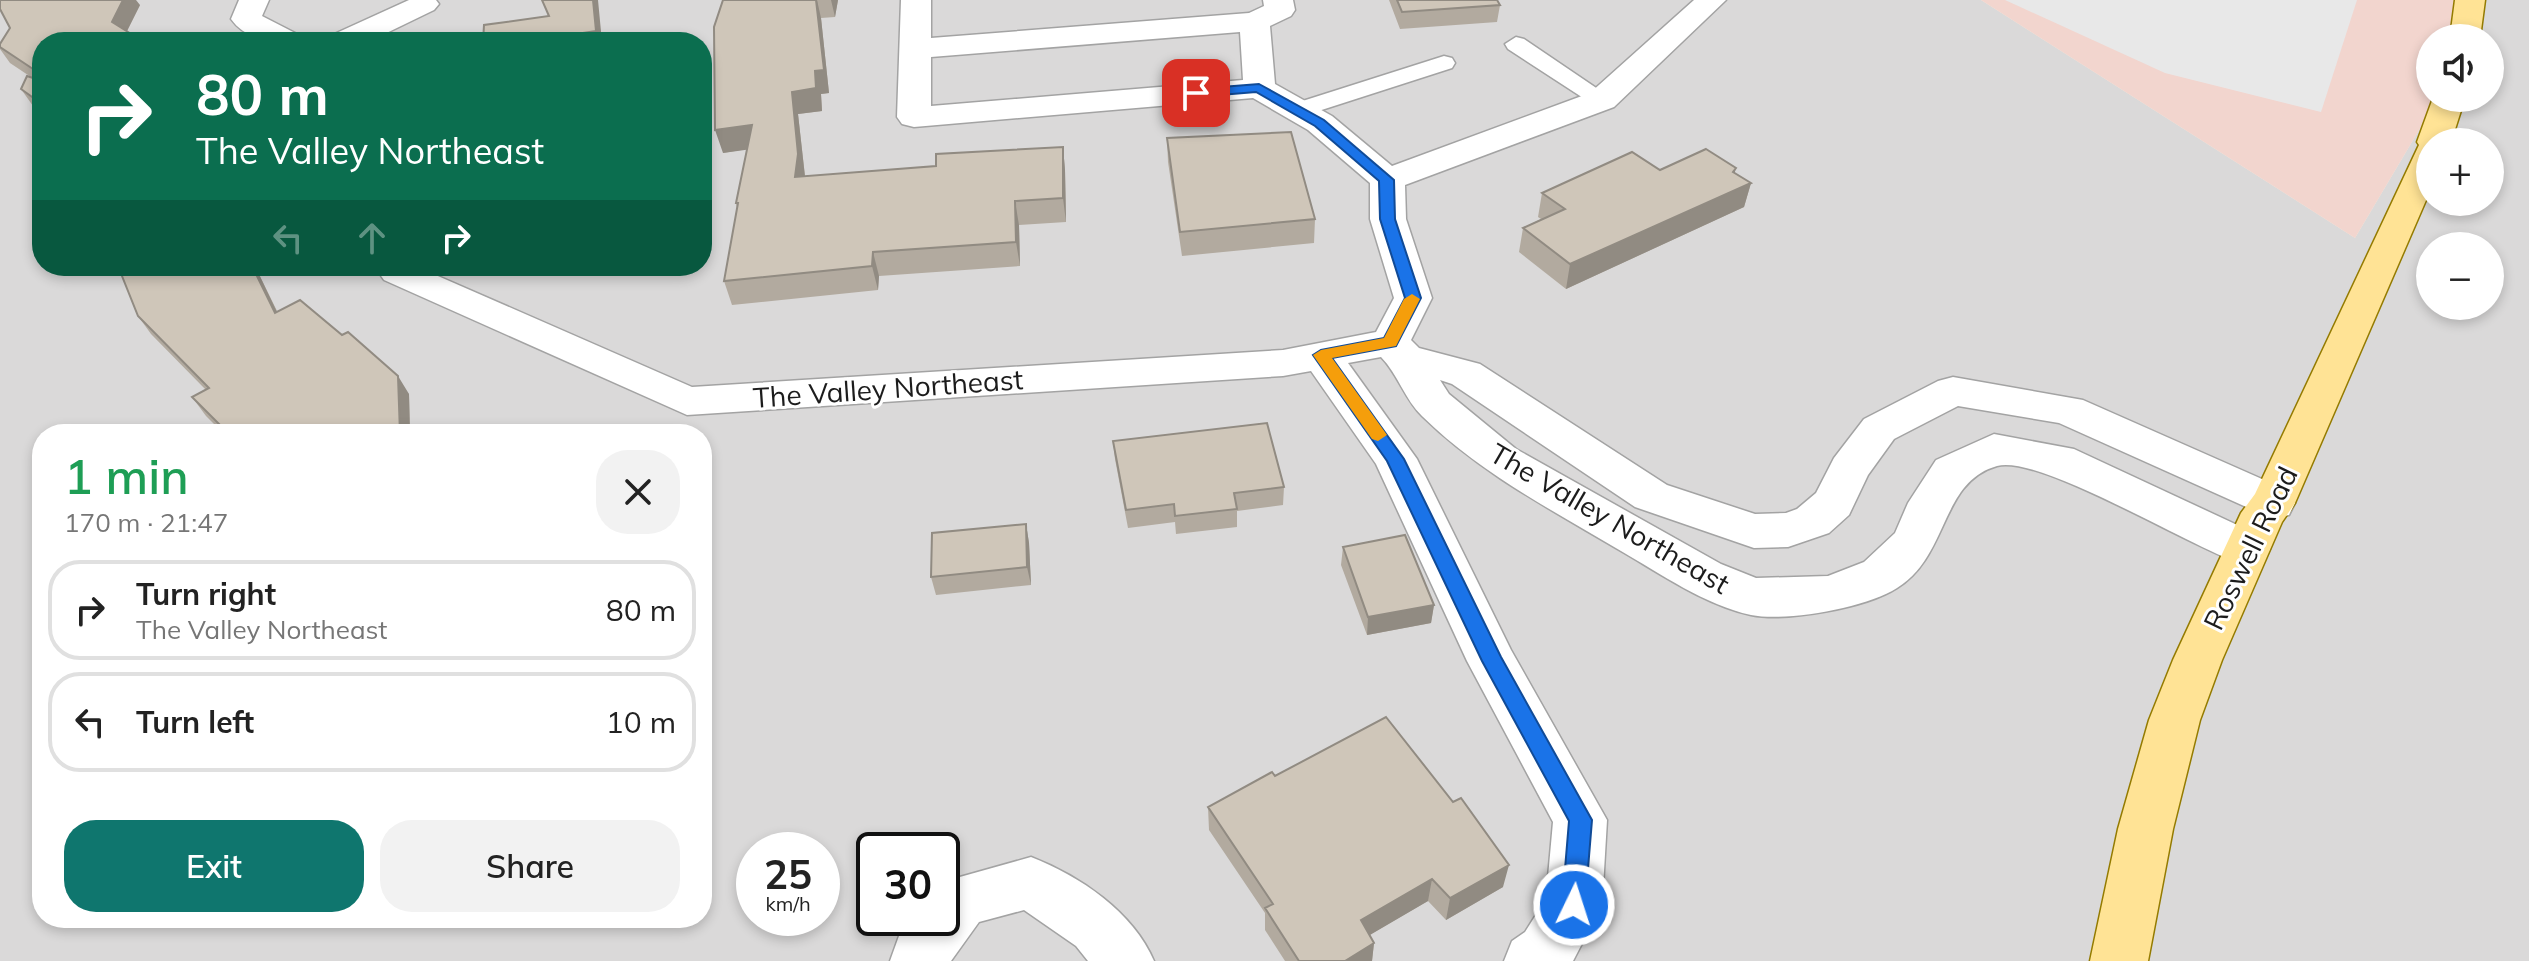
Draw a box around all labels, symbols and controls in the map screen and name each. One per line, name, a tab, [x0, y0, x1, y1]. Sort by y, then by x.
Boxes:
map controls	[2416, 24, 2504, 320]
button: sound	[2416, 24, 2504, 112]
text: 80 m	[196, 59, 329, 129]
pin	[1162, 59, 1230, 127]
icon: right	[64, 64, 168, 168]
icon: arrive	[1174, 71, 1218, 115]
text: The Valley Northeast	[196, 128, 544, 173]
button: +	[2416, 128, 2504, 216]
icon: left	[266, 216, 310, 260]
icon: ahead	[350, 216, 394, 260]
icon: right	[434, 216, 478, 260]
button: −	[2416, 232, 2504, 320]
street label: The Valley Northeast	[752, 361, 1024, 415]
street label: The Valley Northeast	[1484, 435, 1736, 601]
text: 1 min	[64, 446, 189, 506]
button: close	[596, 450, 680, 534]
street label: Roswell Road	[2195, 461, 2305, 635]
text: 170 m · 21:47	[64, 506, 228, 539]
text: Turn right	[136, 575, 276, 613]
icon: right	[68, 588, 112, 632]
text: 80 m	[606, 591, 676, 629]
text: The Valley Northeast	[136, 613, 387, 646]
icon: left	[68, 700, 112, 744]
text: Turn left	[136, 703, 254, 741]
text: 10 m	[606, 703, 676, 741]
button: Exit	[64, 820, 364, 912]
button: Share	[380, 820, 680, 912]
speed limit sign: 30	[856, 832, 960, 936]
text: 25	[764, 849, 812, 899]
position arrow	[1532, 863, 1616, 947]
text: km/h	[765, 891, 811, 916]

